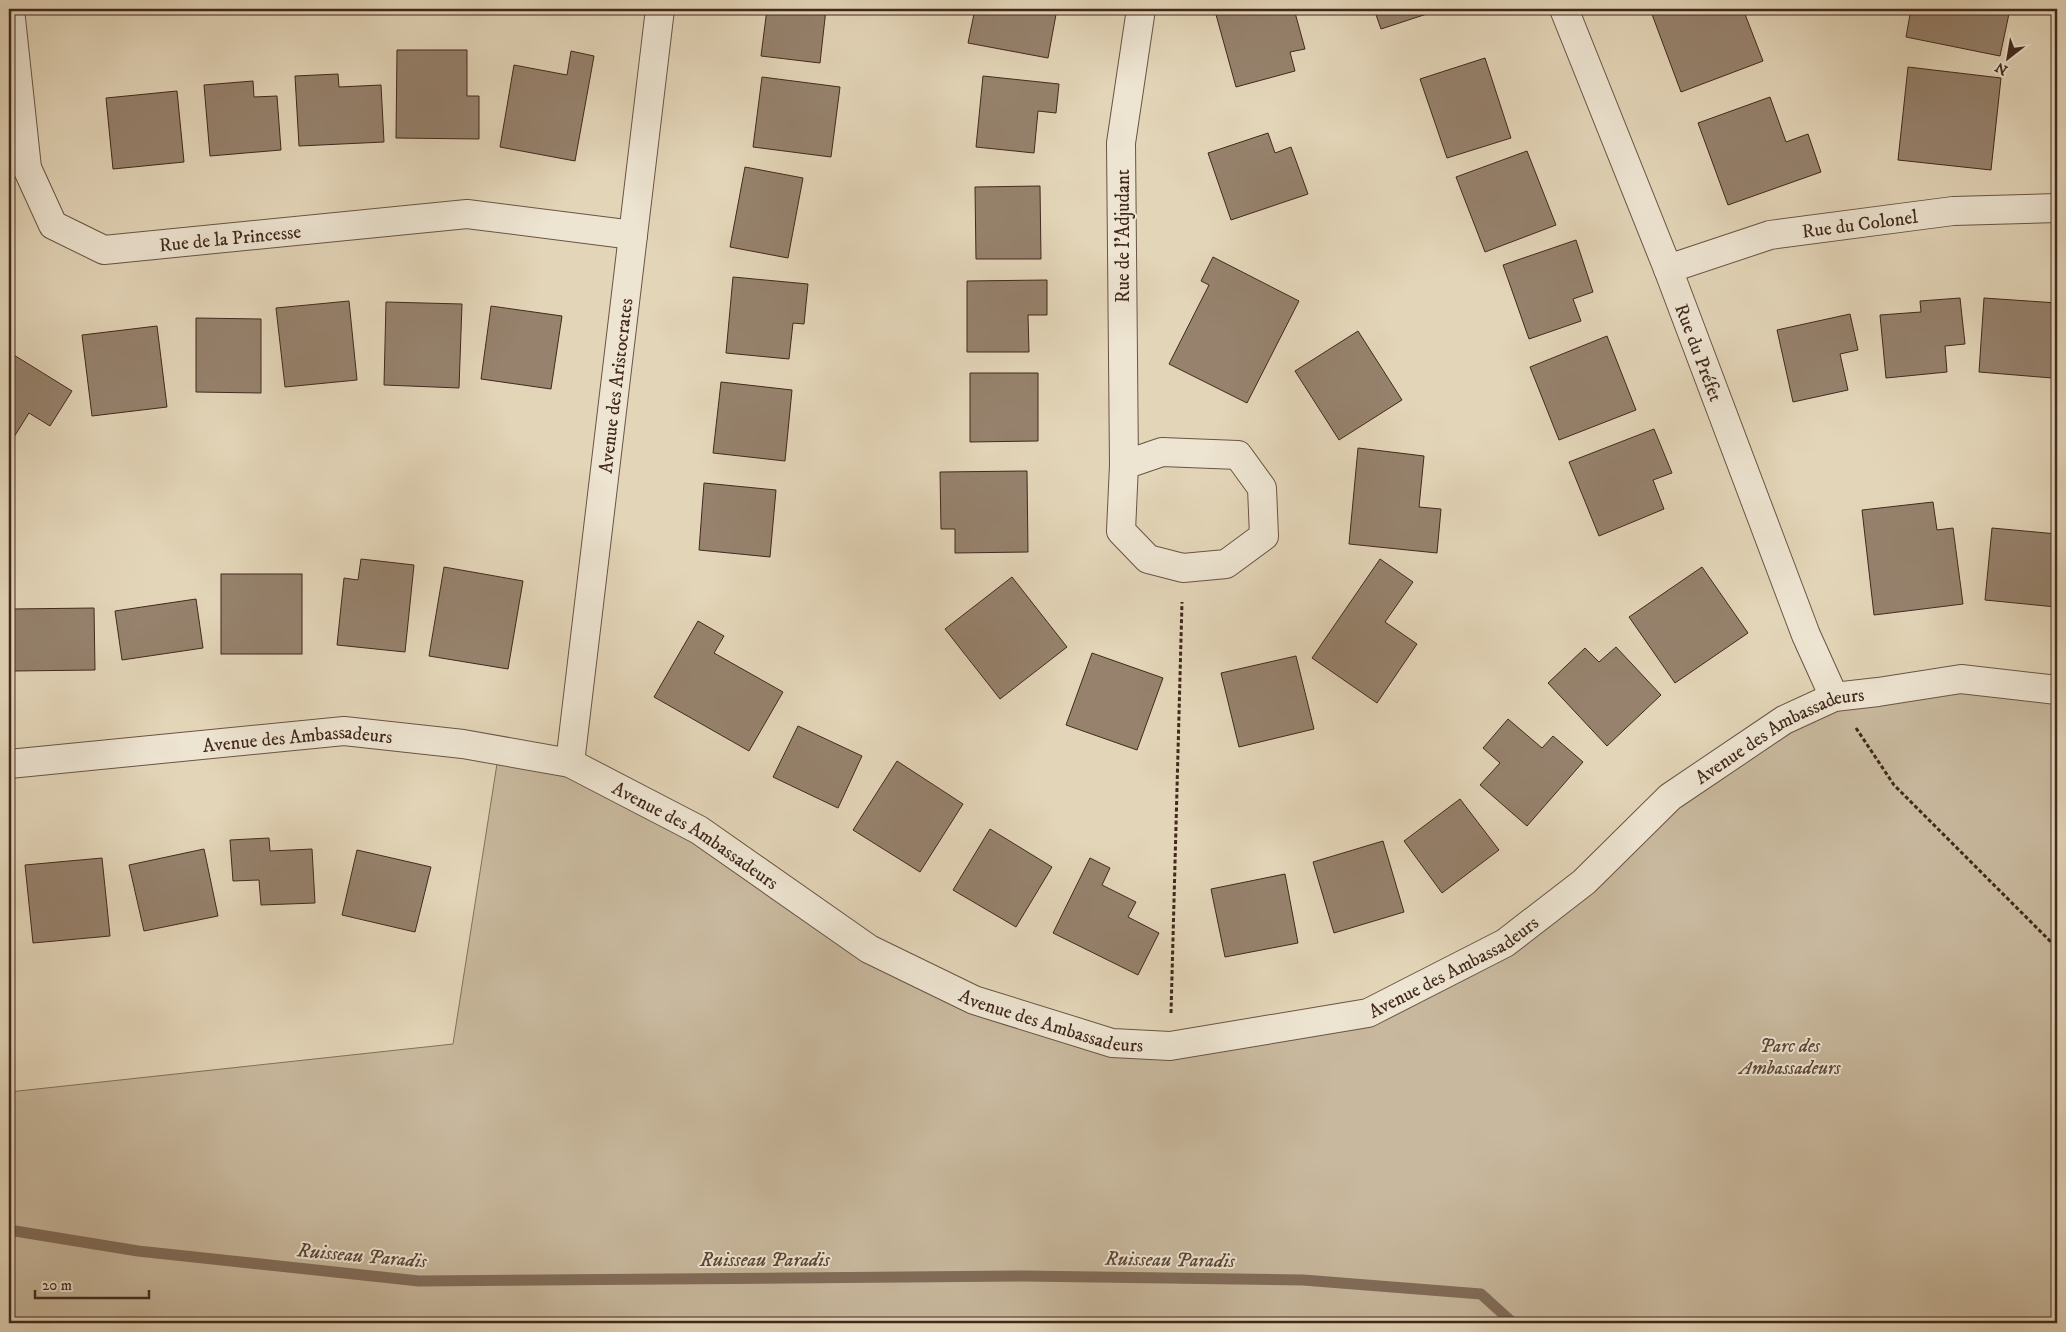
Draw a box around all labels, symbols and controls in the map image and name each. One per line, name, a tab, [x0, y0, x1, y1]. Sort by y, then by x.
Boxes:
north arrow	[1984, 32, 2034, 82]
text: N	[1992, 57, 2011, 79]
street label: Rue de l'Adjudant	[1112, 169, 1135, 303]
street label: Rue du Colonel	[1801, 206, 1920, 244]
street label: Rue de la Princesse	[158, 220, 302, 257]
street label: Avenue des Aristocrates	[595, 297, 638, 475]
street label: Rue du Préfet	[1669, 301, 1727, 405]
street label: Avenue des Ambassadeurs	[1691, 684, 1866, 790]
street label: Avenue des Ambassadeurs	[202, 721, 394, 758]
street label: Avenue des Ambassadeurs	[608, 777, 783, 895]
street label: Avenue des Ambassadeurs	[1365, 911, 1543, 1024]
street label: Avenue des Ambassadeurs	[955, 984, 1144, 1058]
park label: Parc des Ambassadeurs	[1737, 1035, 1842, 1080]
water label: Ruisseau Paradis	[295, 1238, 429, 1275]
water label: Ruisseau Paradis	[1104, 1247, 1236, 1274]
water label: Ruisseau Paradis	[699, 1248, 831, 1273]
scale bar	[35, 1267, 149, 1299]
text: 20 m	[42, 1276, 72, 1295]

